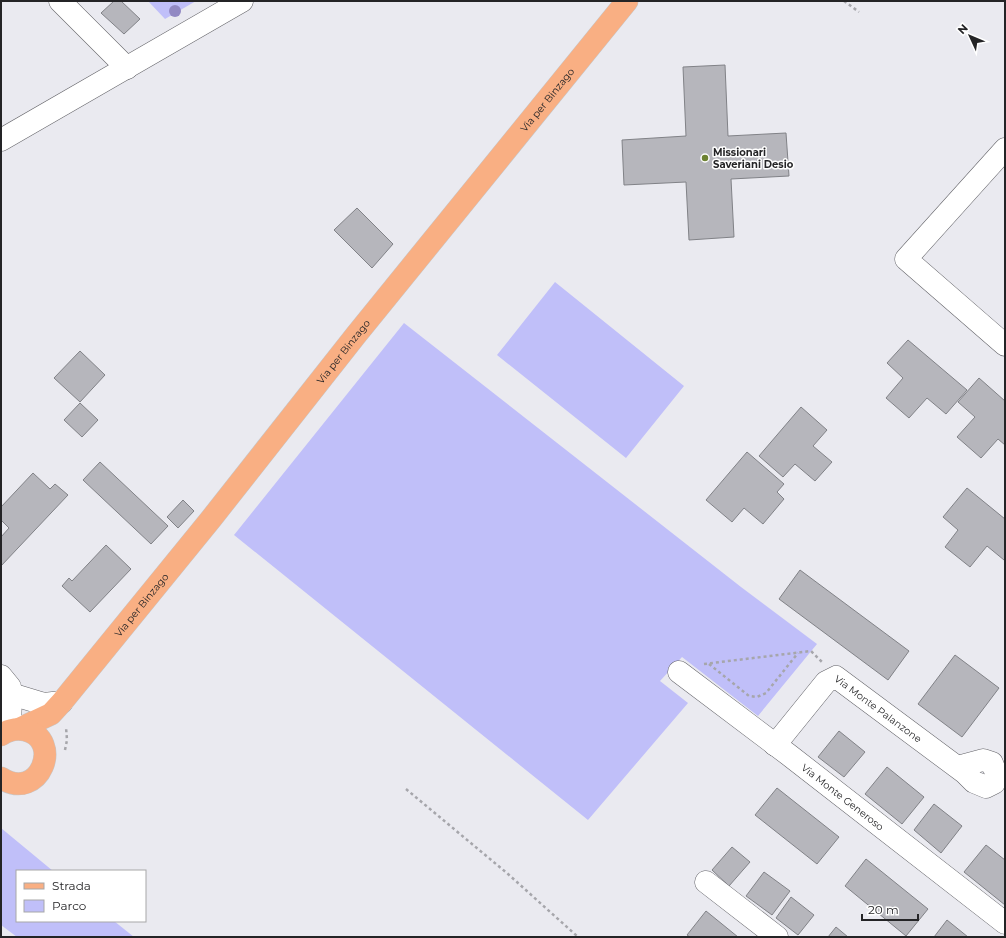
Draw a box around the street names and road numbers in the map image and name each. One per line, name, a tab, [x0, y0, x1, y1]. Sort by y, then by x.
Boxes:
street label: Via per Binzago	[517, 65, 577, 134]
street label: Via per Binzago	[314, 317, 373, 386]
street label: Via per Binzago	[111, 570, 171, 639]
street label: Via Monte Palanzone	[832, 672, 925, 745]
street label: Via Monte Generoso	[799, 761, 887, 833]

